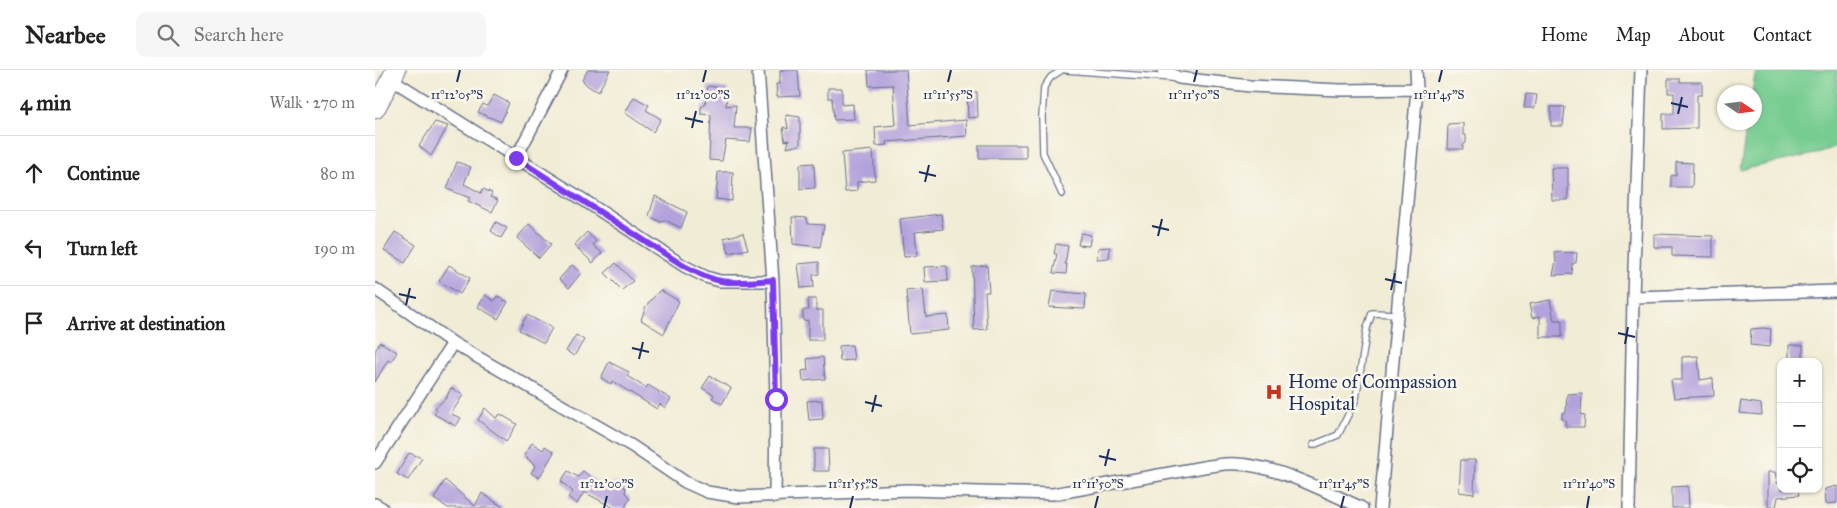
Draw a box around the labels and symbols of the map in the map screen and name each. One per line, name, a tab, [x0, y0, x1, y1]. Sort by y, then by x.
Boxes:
north arrow	[1717, 85, 1762, 130]
text: 11°12'05"S	[431, 88, 483, 102]
text: 11°12'00"S	[676, 88, 730, 102]
text: 11°11'55"S	[923, 88, 973, 102]
text: 11°11'50"S	[1168, 88, 1220, 102]
text: 11°11'45"S	[1413, 88, 1465, 102]
route end	[505, 147, 528, 170]
place label: Home of Compassion Hospital	[1288, 370, 1457, 415]
hospital icon: Home of Compassion Hospital	[1264, 382, 1284, 402]
route start	[765, 388, 788, 411]
text: 11°12'00"S	[580, 477, 634, 491]
text: 11°11'55"S	[828, 477, 878, 491]
text: 11°11'50"S	[1072, 477, 1124, 491]
text: 11°11'45"S	[1318, 477, 1370, 491]
text: 11°11'40"S	[1563, 477, 1615, 491]

